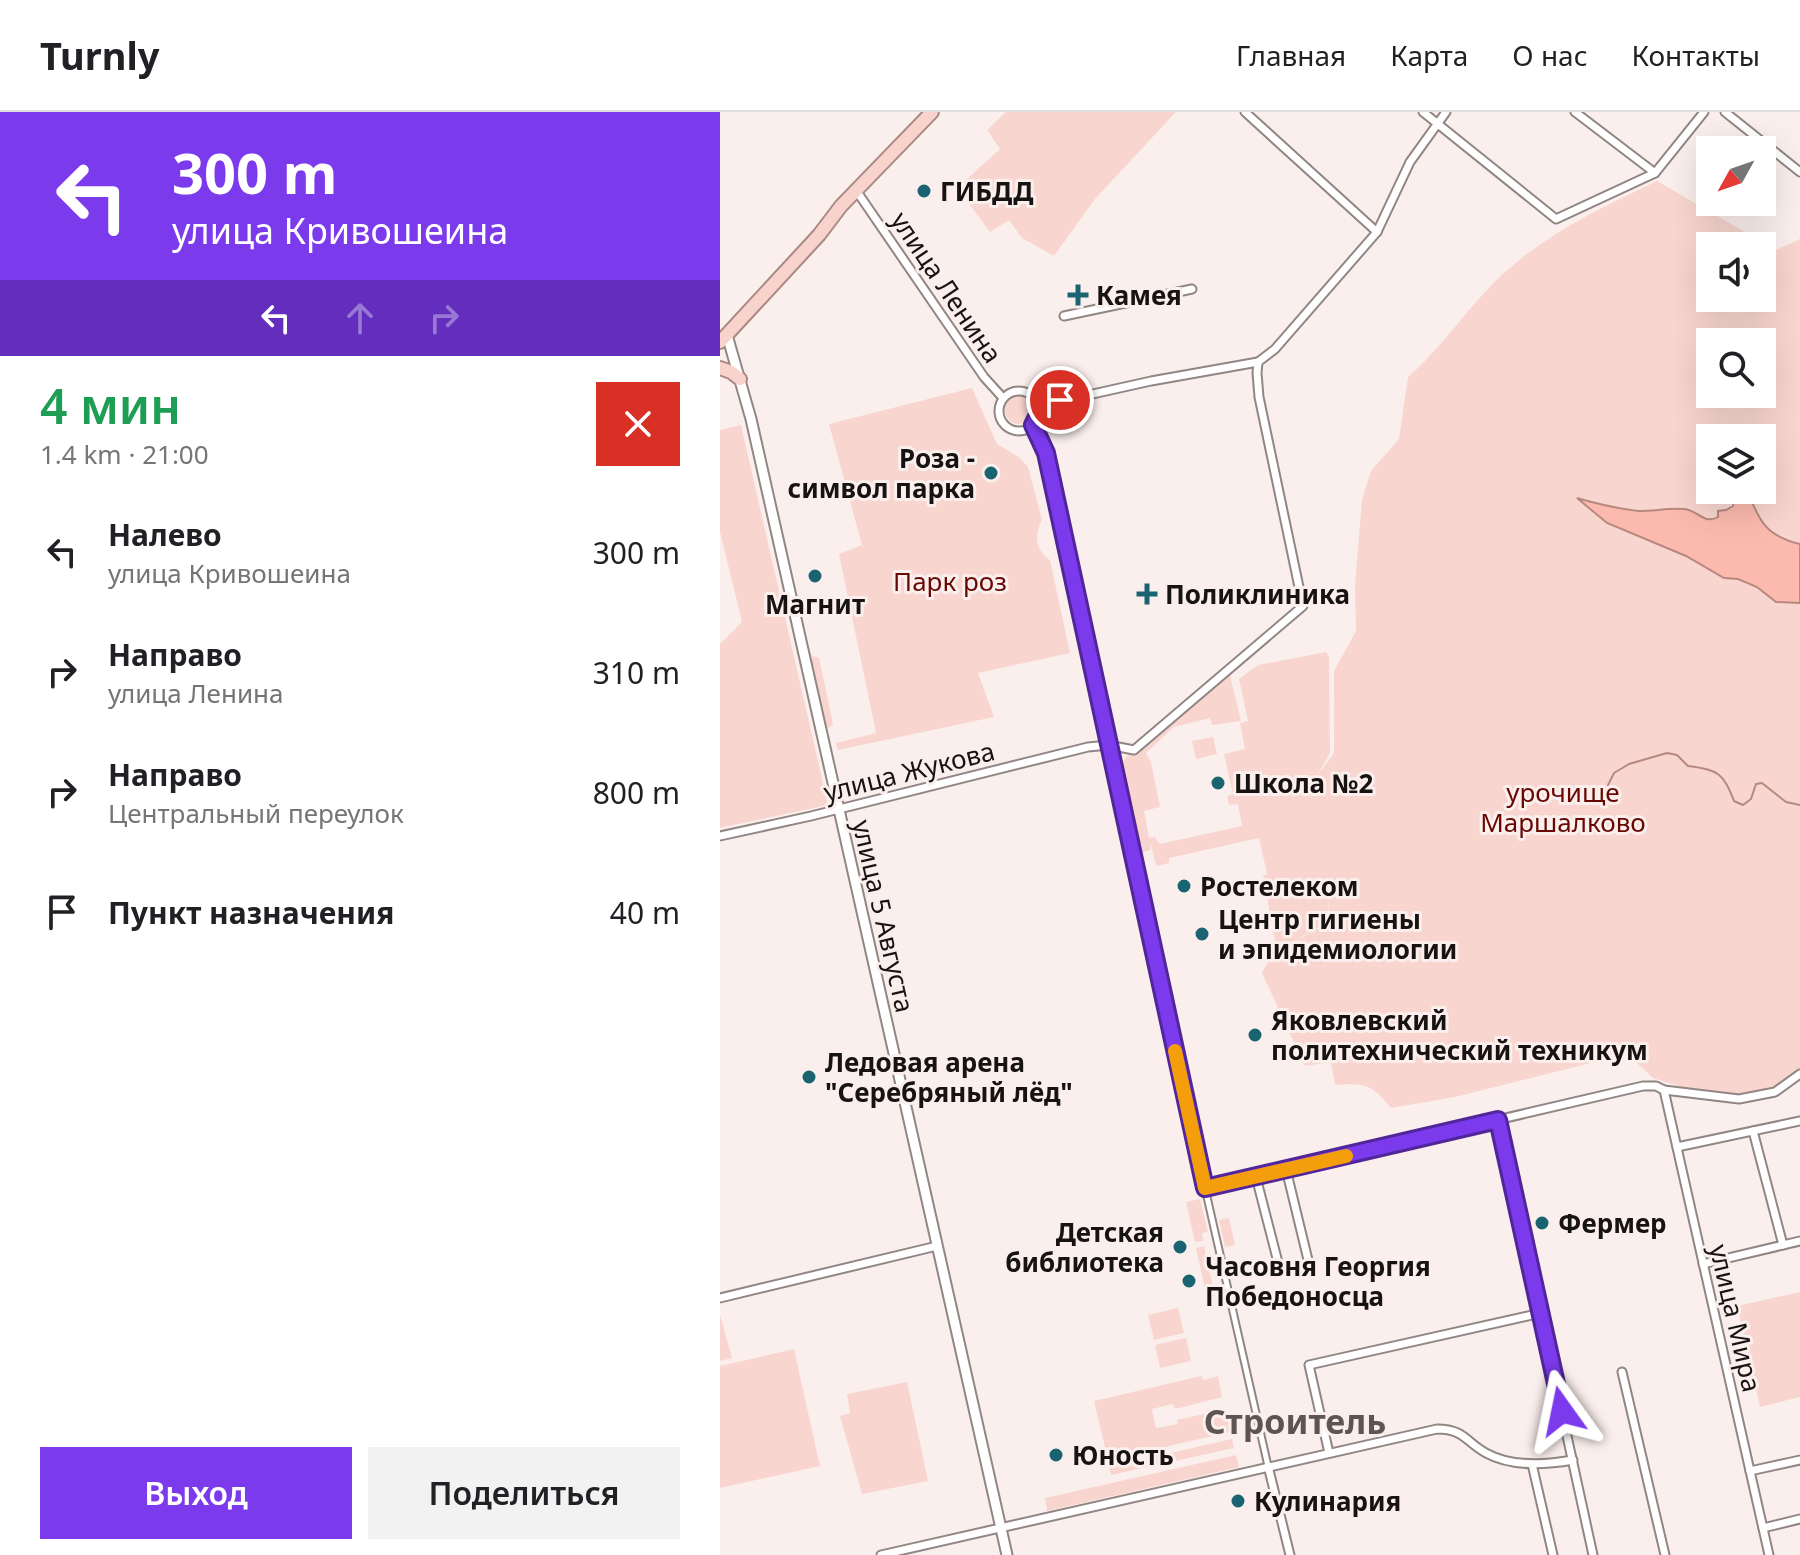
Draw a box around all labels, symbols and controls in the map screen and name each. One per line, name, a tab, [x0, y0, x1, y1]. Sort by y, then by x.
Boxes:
text: Turnly	[40, 29, 159, 81]
text: Главная	[1236, 36, 1346, 74]
text: Карта	[1390, 36, 1468, 74]
text: О нас	[1512, 36, 1588, 74]
text: Контакты	[1632, 36, 1760, 74]
text: 300 m	[172, 134, 337, 210]
north arrow	[1696, 136, 1776, 216]
map controls	[1696, 136, 1776, 504]
icon: left	[40, 144, 144, 248]
place label: ГИБДД	[940, 173, 1033, 209]
marker: ГИБДД	[915, 182, 933, 200]
street label: улица Ленина	[883, 204, 1011, 370]
text: улица Кривошеина	[172, 206, 508, 255]
button: sound	[1696, 232, 1776, 312]
place label: Камея	[1096, 277, 1182, 313]
marker: Камея	[1067, 284, 1089, 306]
icon: left	[254, 296, 298, 340]
icon: ahead	[338, 296, 382, 340]
icon: right	[422, 296, 466, 340]
button: search	[1696, 328, 1776, 408]
pin	[1026, 366, 1094, 434]
text: 4 мин	[40, 373, 181, 438]
icon: arrive	[1038, 378, 1082, 422]
button: close	[596, 382, 680, 466]
button: layers	[1696, 424, 1776, 504]
text: 1.4 km · 21:00	[40, 436, 209, 472]
place label: Роза - символ парка	[788, 440, 975, 506]
marker: Роза - символ парка	[982, 464, 1000, 482]
text: Налево	[108, 514, 222, 555]
icon: left	[40, 530, 84, 574]
text: 300 m	[593, 532, 680, 573]
text: улица Кривошеина	[108, 555, 351, 591]
park label: Парк роз	[893, 563, 1007, 599]
marker: Магнит	[806, 567, 824, 585]
place label: Поликлиника	[1165, 576, 1350, 612]
marker: Поликлиника	[1136, 583, 1158, 605]
place label: Магнит	[765, 586, 865, 622]
text: Направо	[108, 634, 242, 675]
icon: right	[40, 650, 84, 694]
text: 310 m	[593, 652, 680, 693]
text: улица Ленина	[108, 675, 283, 711]
street label: улица Жукова	[820, 732, 998, 810]
text: Направо	[108, 754, 242, 795]
place label: Школа №2	[1234, 765, 1374, 801]
icon: right	[40, 770, 84, 814]
text: 800 m	[593, 772, 680, 813]
marker: Школа №2	[1209, 774, 1227, 792]
park label: урочище Маршалково	[1480, 774, 1646, 840]
text: Центральный переулок	[108, 795, 404, 831]
street label: улица 5 Августа	[844, 816, 924, 1016]
place label: Ростелеком	[1200, 868, 1359, 904]
marker: Ростелеком	[1175, 877, 1193, 895]
icon: arrive	[40, 890, 84, 934]
text: Пункт назначения	[108, 892, 394, 933]
text: 40 m	[610, 892, 680, 933]
place label: Центр гигиены и эпидемиологии	[1218, 901, 1457, 967]
marker: Центр гигиены и эпидемиологии	[1193, 925, 1211, 943]
place label: Яковлевский политехнический техникум	[1271, 1002, 1648, 1068]
marker: Яковлевский политехнический техникум	[1246, 1026, 1264, 1044]
place label: Ледовая арена "Серебряный лёд"	[825, 1044, 1073, 1110]
marker: Ледовая арена "Серебряный лёд"	[800, 1068, 818, 1086]
place label: Фермер	[1558, 1205, 1667, 1241]
place label: Детская библиотека	[1005, 1214, 1164, 1280]
marker: Фермер	[1533, 1214, 1551, 1232]
marker: Детская библиотека	[1171, 1238, 1189, 1256]
street label: улица Мира	[1702, 1241, 1770, 1395]
place label: Часовня Георгия Победоносца	[1205, 1248, 1431, 1314]
marker: Часовня Георгия Победоносца	[1180, 1272, 1198, 1290]
position arrow	[1520, 1369, 1604, 1453]
district label: Строитель	[1204, 1398, 1386, 1444]
place label: Юность	[1072, 1437, 1174, 1473]
marker: Юность	[1047, 1446, 1065, 1464]
button: Выход	[40, 1447, 352, 1539]
button: Поделиться	[368, 1447, 680, 1539]
place label: Кулинария	[1254, 1483, 1401, 1519]
marker: Кулинария	[1229, 1492, 1247, 1510]

